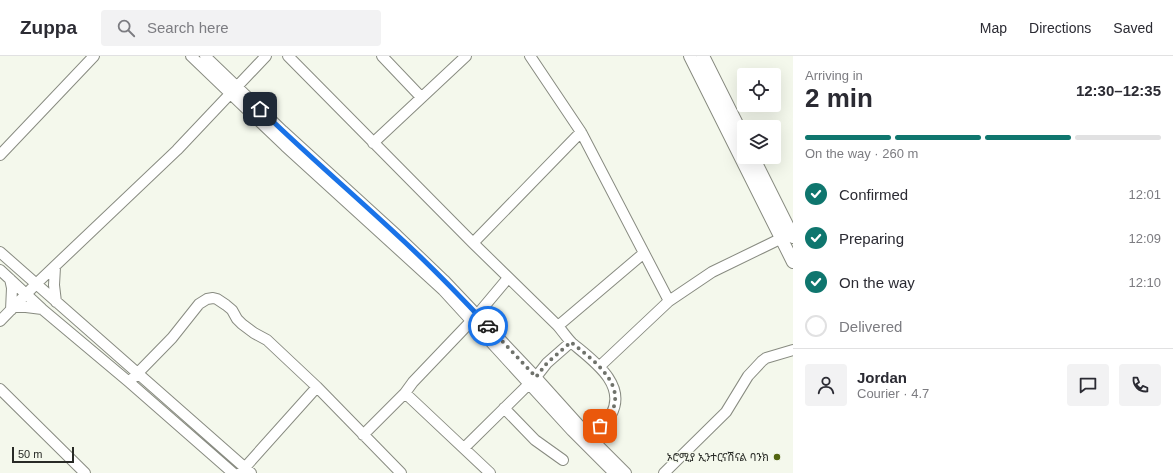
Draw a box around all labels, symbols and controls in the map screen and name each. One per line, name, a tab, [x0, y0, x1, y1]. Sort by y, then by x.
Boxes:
search box	[101, 10, 381, 46]
text: Zuppa	[20, 17, 77, 38]
icon: search	[115, 17, 137, 39]
text: Search here	[147, 19, 229, 36]
text: Map	[980, 20, 1007, 36]
text: Directions	[1029, 20, 1091, 36]
text: Saved	[1113, 20, 1153, 36]
map controls	[737, 68, 781, 164]
button: locate	[737, 68, 781, 112]
text: Arriving in	[805, 68, 863, 83]
text: 12:30–12:35	[1076, 82, 1161, 99]
text: 2 min	[805, 83, 873, 113]
pin	[243, 92, 277, 126]
icon: home	[249, 98, 271, 120]
button: layers	[737, 120, 781, 164]
text: On the way · 260 m	[805, 146, 918, 161]
icon: check	[805, 183, 827, 205]
text: Confirmed	[839, 186, 908, 203]
text: 12:01	[1128, 187, 1161, 202]
icon: check	[805, 227, 827, 249]
text: Preparing	[839, 230, 904, 247]
text: 12:09	[1128, 231, 1161, 246]
icon: check	[805, 271, 827, 293]
text: On the way	[839, 274, 915, 291]
text: 12:10	[1128, 275, 1161, 290]
courier	[468, 306, 508, 346]
icon: car	[477, 315, 499, 337]
text: Delivered	[839, 318, 902, 335]
button: person	[805, 364, 847, 406]
button: chat	[1067, 364, 1109, 406]
button: phone	[1119, 364, 1161, 406]
text: Jordan	[857, 369, 907, 386]
text: Courier · 4.7	[857, 386, 929, 401]
pin	[583, 409, 617, 443]
icon: bag	[589, 415, 611, 437]
scale bar	[12, 445, 74, 464]
text: 50 m	[18, 448, 42, 460]
place label: ኦሮሚያ ኢንተርናሽናል ባንክ	[667, 451, 769, 463]
marker: ኦሮሚያ ኢንተርናሽናል ባንክ	[772, 452, 782, 462]

